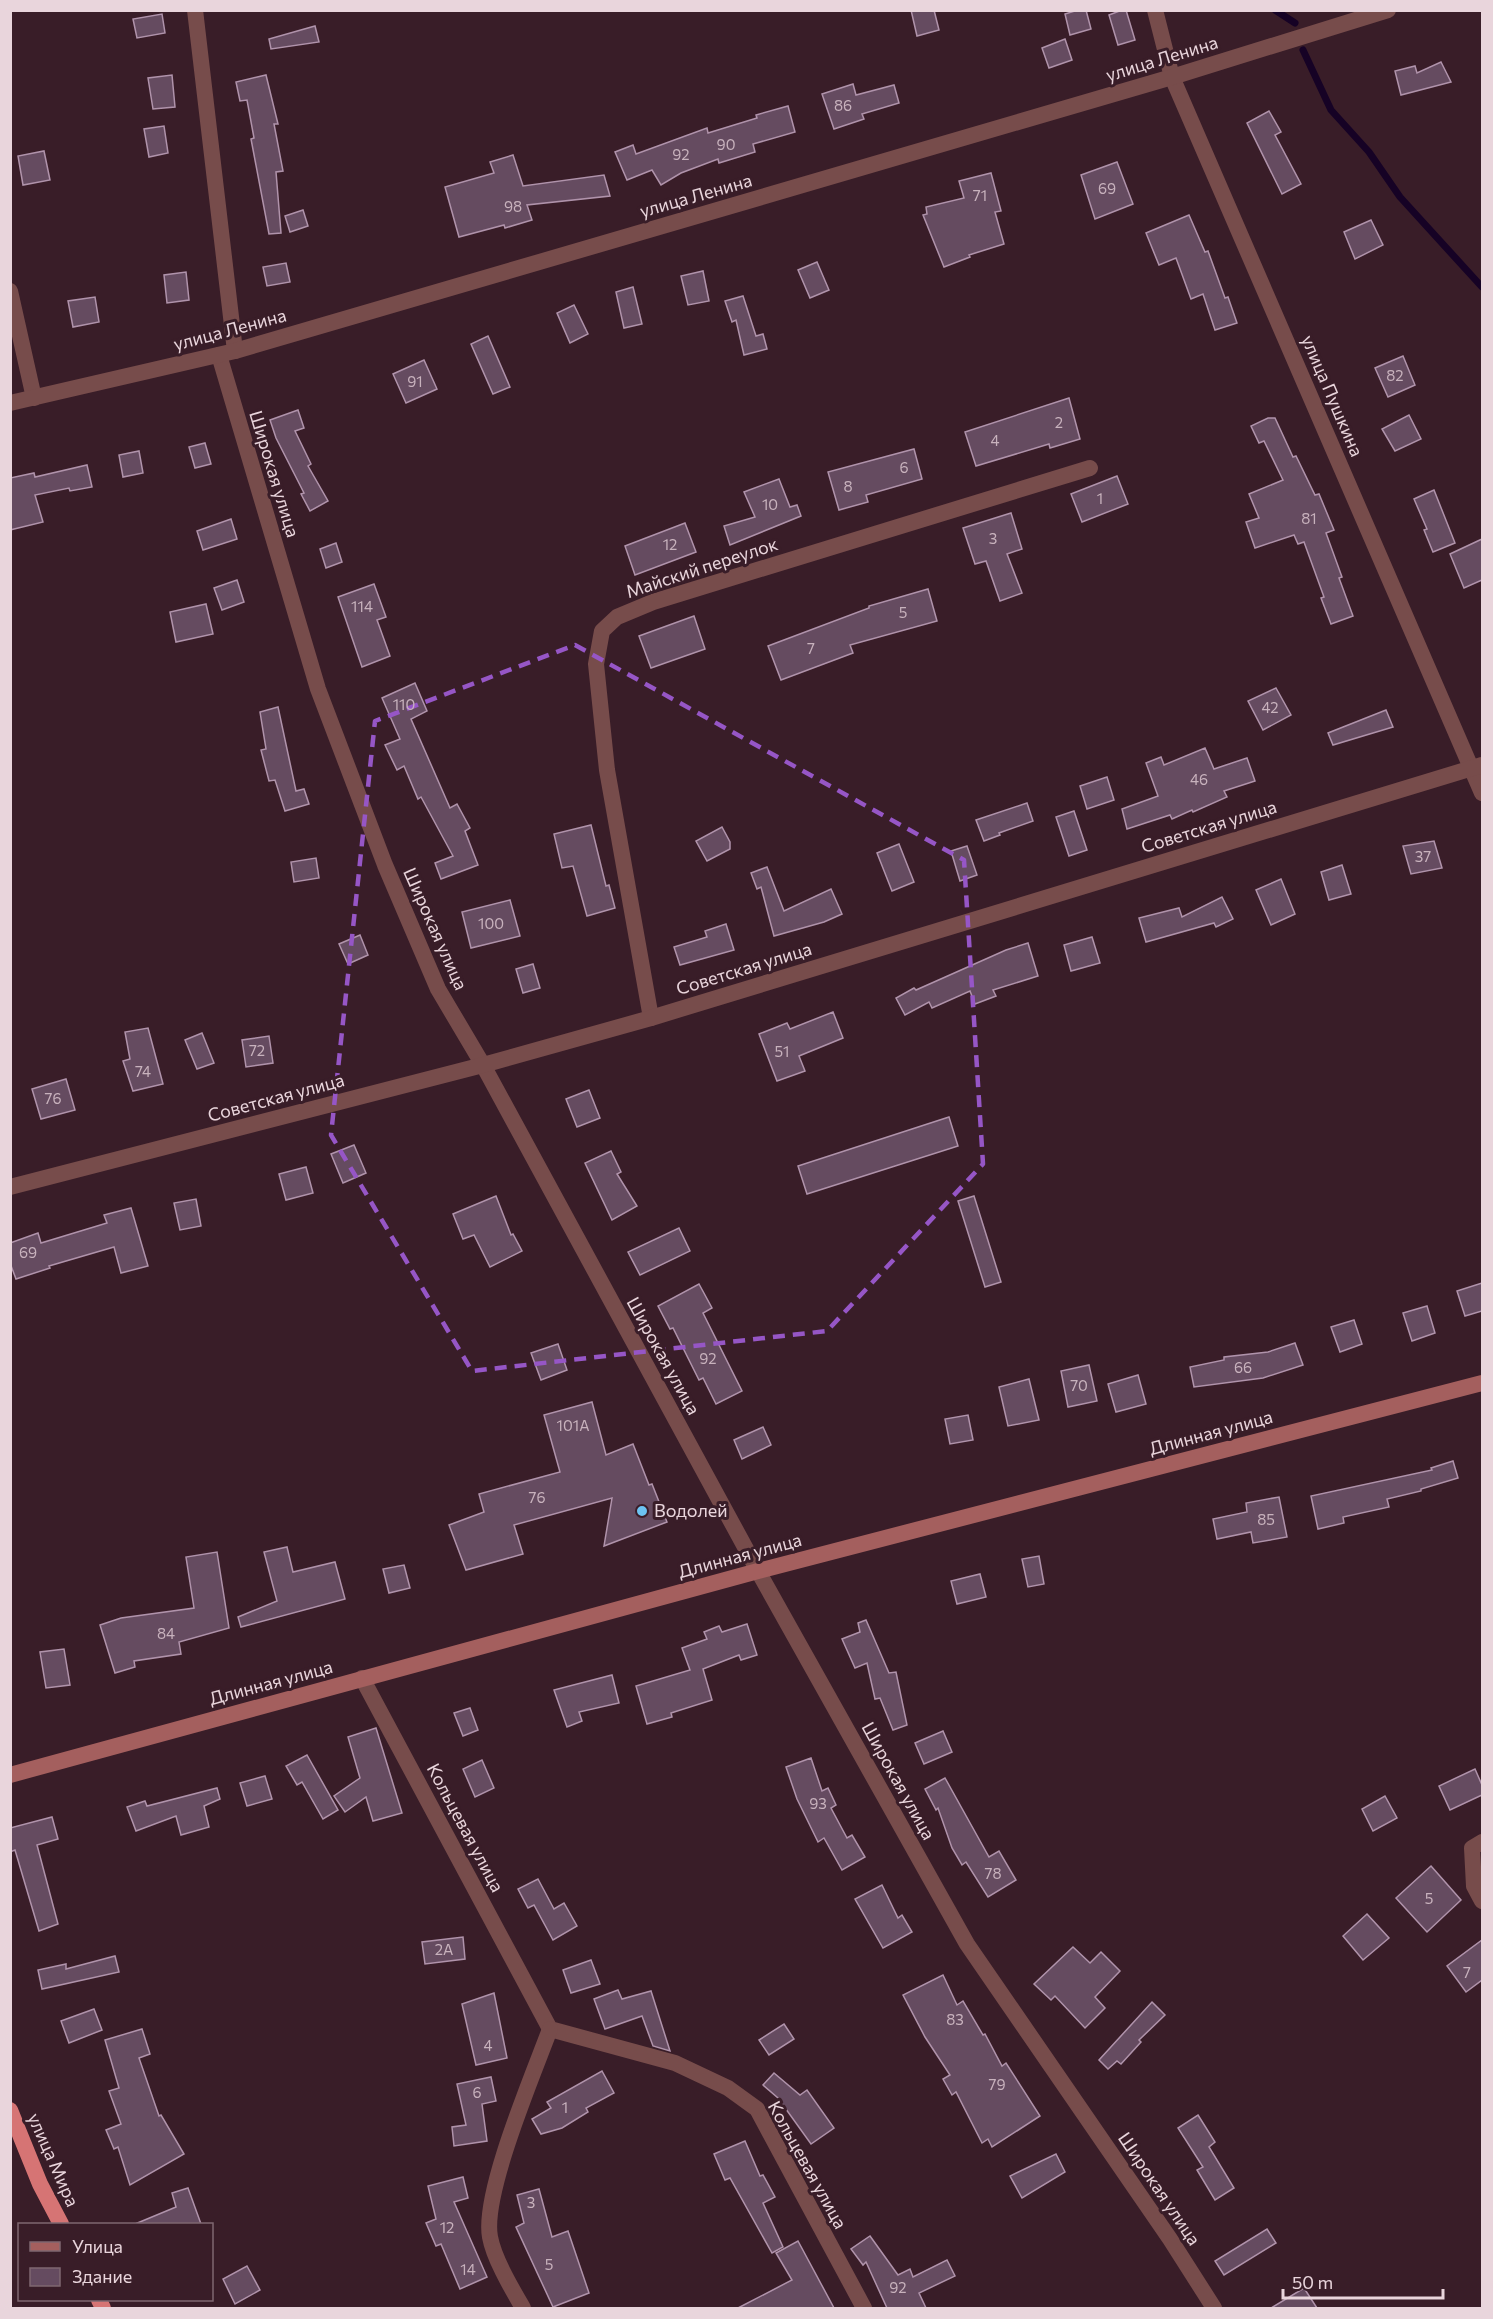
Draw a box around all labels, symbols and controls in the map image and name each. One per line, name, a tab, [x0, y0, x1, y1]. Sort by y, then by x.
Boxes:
street label: улица Ленина	[1103, 31, 1220, 86]
house number: 86	[834, 96, 852, 114]
house number: 90	[717, 135, 735, 153]
house number: 92	[672, 145, 690, 163]
street label: улица Ленина	[637, 168, 754, 222]
house number: 69	[1098, 179, 1116, 197]
house number: 71	[973, 186, 987, 204]
house number: 98	[504, 197, 522, 215]
street label: улица Ленина	[171, 303, 289, 355]
street label: улица Пушкина	[1297, 332, 1368, 460]
house number: 82	[1386, 366, 1404, 384]
house number: 91	[407, 372, 423, 390]
street label: Широкая улица	[245, 408, 305, 540]
house number: 2	[1055, 413, 1063, 431]
house number: 4	[991, 431, 1000, 449]
house number: 6	[899, 458, 909, 476]
house number: 8	[843, 477, 853, 495]
house number: 1	[1097, 489, 1103, 507]
house number: 10	[762, 495, 778, 513]
house number: 81	[1301, 509, 1317, 527]
house number: 3	[989, 529, 997, 547]
street label: Майский переулок	[623, 532, 781, 602]
house number: 12	[663, 535, 677, 553]
house number: 114	[351, 597, 373, 615]
house number: 5	[899, 603, 907, 621]
house number: 7	[807, 639, 815, 657]
house number: 110	[393, 695, 415, 713]
house number: 42	[1261, 698, 1279, 716]
house number: 46	[1190, 770, 1208, 788]
street label: Советская улица	[1138, 795, 1279, 857]
house number: 37	[1415, 847, 1431, 865]
street label: Широкая улица	[399, 864, 473, 993]
house number: 100	[478, 914, 504, 932]
street label: Советская улица	[673, 937, 814, 999]
house number: 72	[249, 1041, 265, 1059]
house number: 51	[774, 1042, 790, 1060]
house number: 74	[135, 1062, 151, 1080]
street label: Советская улица	[205, 1068, 346, 1126]
house number: 76	[45, 1089, 61, 1107]
house number: 69	[19, 1243, 37, 1261]
street label: Широкая улица	[622, 1293, 705, 1418]
house number: 92	[699, 1349, 717, 1367]
house number: 66	[1234, 1358, 1252, 1376]
house number: 70	[1070, 1376, 1088, 1394]
street label: Длинная улица	[1147, 1405, 1275, 1459]
house number: 101А	[557, 1416, 589, 1434]
house number: 76	[529, 1488, 545, 1506]
place label: Водолей	[654, 1499, 728, 1521]
marker: Водолей	[635, 1504, 649, 1518]
house number: 85	[1257, 1510, 1275, 1528]
street label: Длинная улица	[676, 1528, 804, 1582]
house number: 84	[157, 1624, 175, 1642]
street label: Длинная улица	[207, 1655, 335, 1709]
street label: Широкая улица	[857, 1718, 940, 1843]
street label: Кольцевая улица	[423, 1759, 509, 1896]
house number: 93	[809, 1794, 827, 1812]
house number: 78	[985, 1864, 1001, 1882]
house number: 5	[1425, 1889, 1433, 1907]
house number: 2А	[435, 1940, 453, 1958]
house number: 7	[1463, 1963, 1471, 1981]
house number: 83	[946, 2010, 964, 2028]
house number: 4	[484, 2036, 493, 2054]
house number: 79	[989, 2075, 1005, 2093]
house number: 6	[472, 2083, 482, 2101]
street label: Кольцевая улица	[764, 2097, 852, 2232]
house number: 1	[562, 2098, 568, 2116]
street label: улица Мира	[24, 2109, 84, 2210]
street label: Широкая улица	[1114, 2128, 1206, 2249]
house number: 3	[527, 2193, 535, 2211]
house number: 12	[440, 2218, 454, 2236]
legend	[18, 2223, 213, 2301]
text: Улица	[72, 2235, 123, 2257]
house number: 5	[545, 2255, 553, 2273]
house number: 14	[460, 2260, 476, 2278]
scale bar	[1283, 2262, 1444, 2300]
text: Здание	[72, 2265, 132, 2287]
text: 50 m	[1292, 2271, 1333, 2293]
house number: 92	[889, 2278, 907, 2296]

